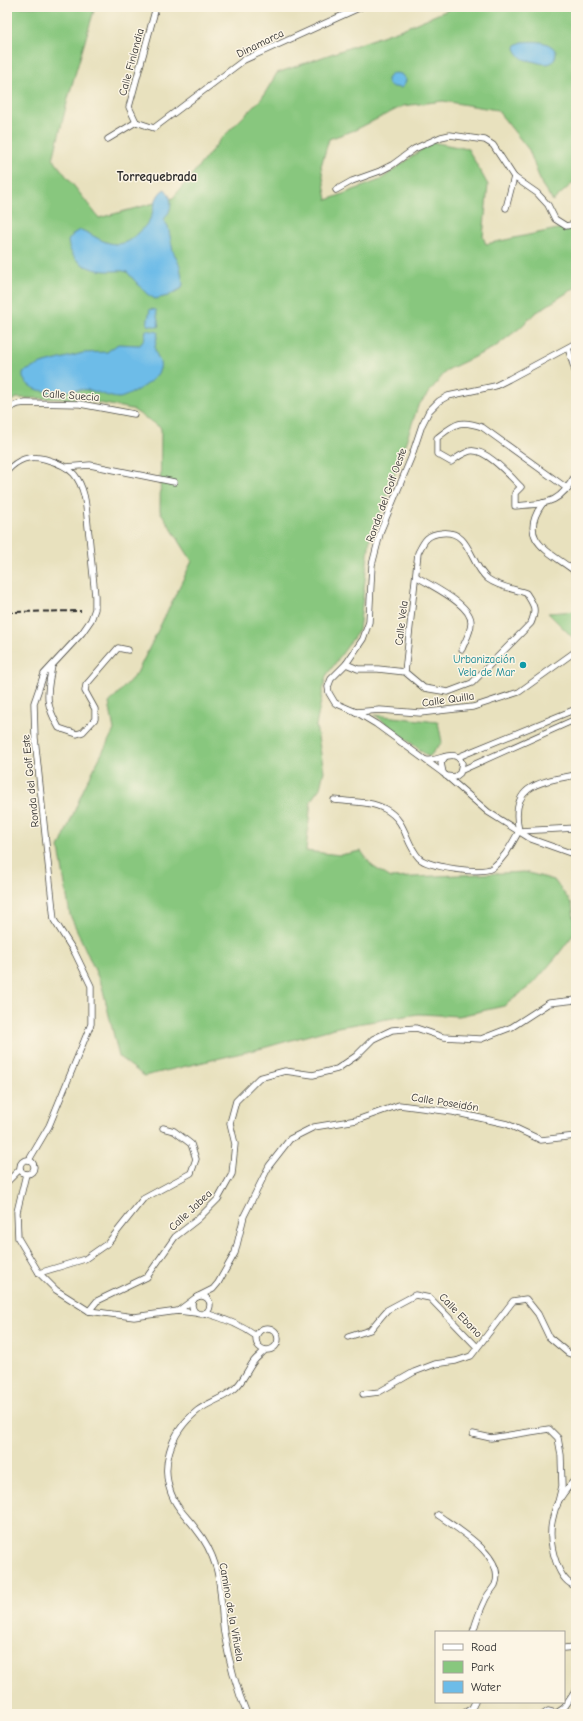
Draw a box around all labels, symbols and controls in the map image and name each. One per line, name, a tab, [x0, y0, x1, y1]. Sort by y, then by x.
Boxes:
street label: Dinamarca	[234, 26, 286, 60]
street label: Calle Finlandia	[116, 27, 147, 97]
district label: Torrequebrada	[117, 169, 197, 184]
street label: Calle Suecia	[42, 387, 100, 404]
street label: Ronda del Golf Oeste	[363, 446, 410, 544]
street label: Calle Vela	[392, 600, 411, 646]
place label: Urbanización Vela de Mar	[453, 653, 516, 679]
marker: Urbanización Vela de Mar	[518, 660, 528, 670]
street label: Calle Quilla	[421, 689, 475, 710]
street label: Ronda del Golf Este	[19, 733, 42, 828]
street label: Calle Poseidón	[410, 1091, 480, 1114]
street label: Calle Jabea	[166, 1187, 215, 1234]
street label: Calle Ebano	[436, 1290, 485, 1340]
street label: Camino de la Viñuela	[216, 1562, 247, 1662]
legend	[435, 1631, 565, 1703]
text: Road	[471, 1640, 497, 1654]
text: Park	[471, 1660, 494, 1674]
text: Water	[471, 1680, 501, 1694]

